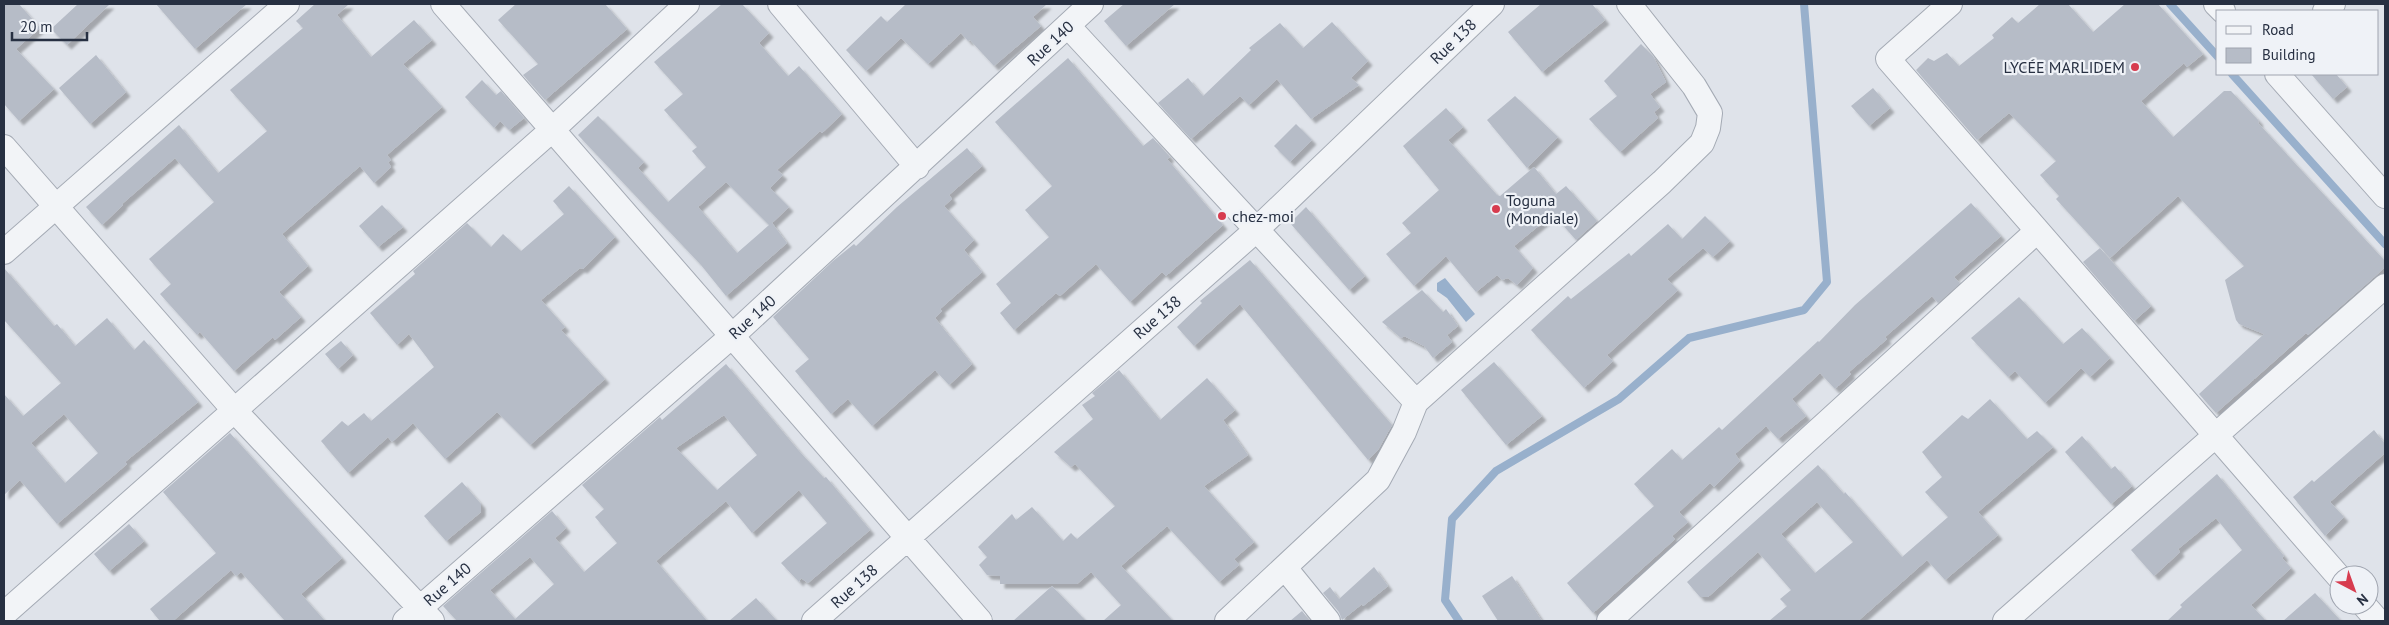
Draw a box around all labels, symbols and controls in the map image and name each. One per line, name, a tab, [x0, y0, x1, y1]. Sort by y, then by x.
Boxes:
scale bar	[12, 10, 88, 42]
legend	[2216, 10, 2379, 75]
street label: Rue 138	[1426, 14, 1480, 68]
street label: Rue 140	[1023, 16, 1078, 70]
text: 20 m	[20, 17, 53, 36]
text: Road	[2262, 20, 2294, 39]
text: Building	[2262, 45, 2316, 64]
place label: LYCÉE MARLIDEM	[2003, 57, 2125, 77]
marker: LYCÉE MARLIDEM	[2129, 61, 2141, 73]
place label: Toguna (Mondiale)	[1506, 190, 1579, 228]
marker: Toguna (Mondiale)	[1490, 203, 1502, 215]
place label: chez-moi	[1232, 206, 1294, 226]
marker: chez-moi	[1216, 210, 1228, 222]
street label: Rue 140	[724, 290, 780, 343]
street label: Rue 138	[1129, 291, 1185, 343]
street label: Rue 140	[419, 558, 475, 610]
street label: Rue 138	[826, 560, 882, 612]
north arrow	[2329, 565, 2379, 615]
text: N	[2353, 590, 2372, 610]

